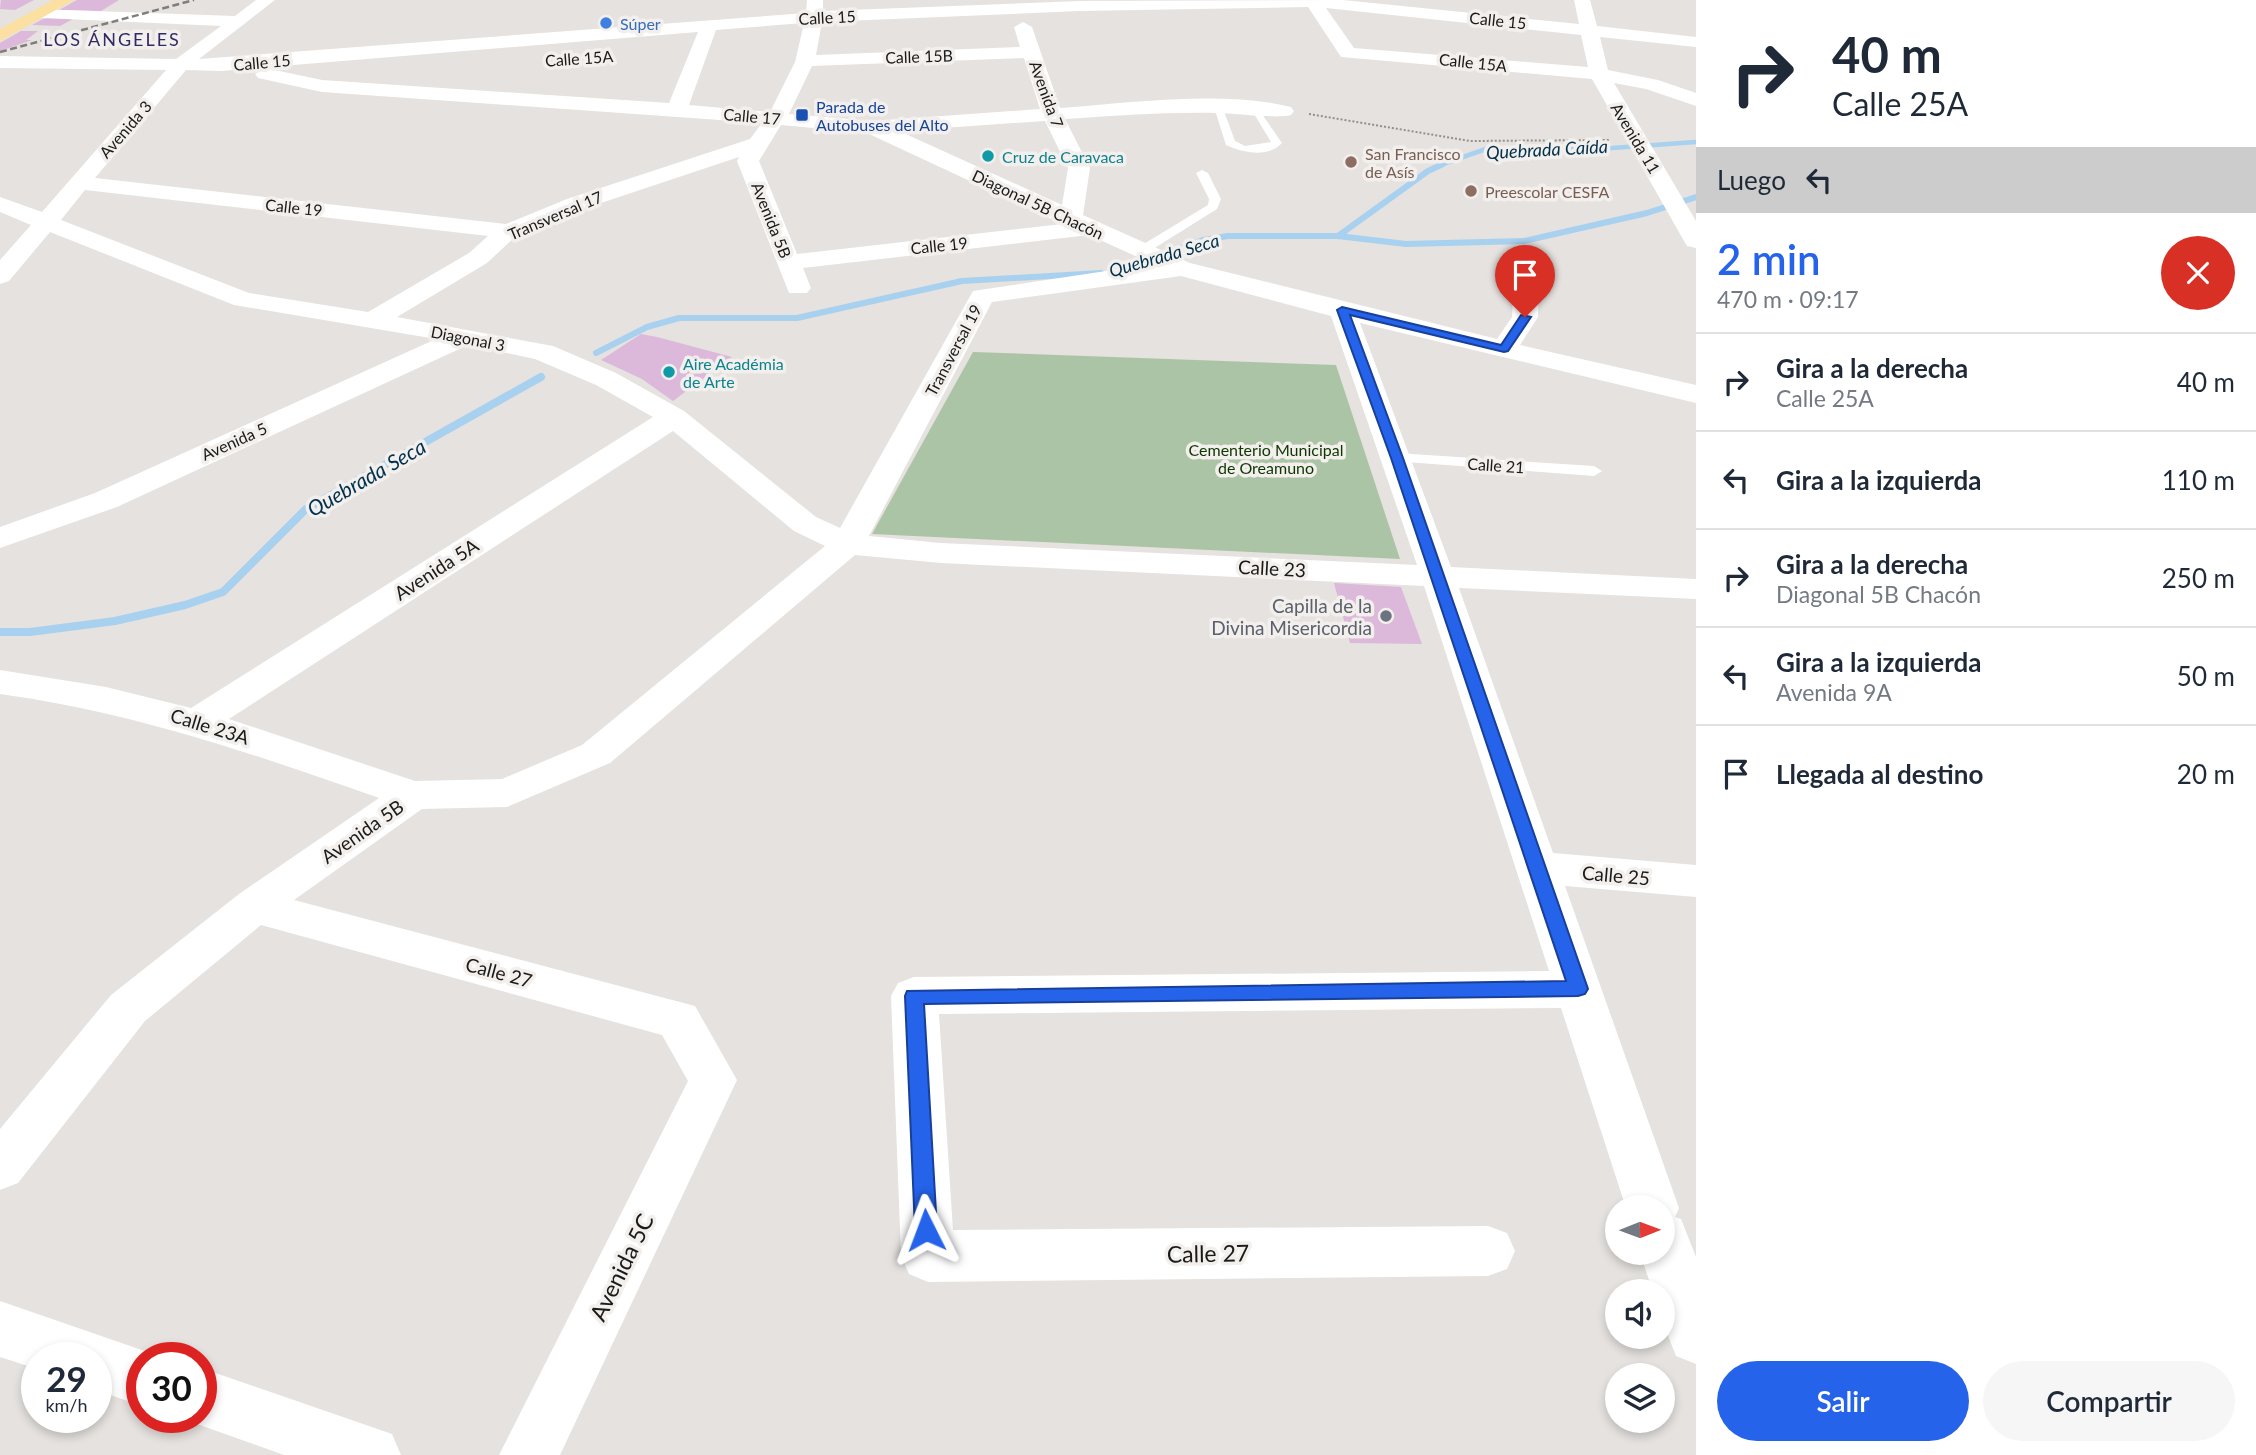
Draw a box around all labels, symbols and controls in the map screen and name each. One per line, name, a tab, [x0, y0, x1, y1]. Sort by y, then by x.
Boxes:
street label: Calle 15	[798, 6, 856, 28]
street label: Calle 15	[1469, 8, 1527, 32]
place label: Súper	[620, 14, 661, 33]
marker: Súper	[598, 15, 614, 31]
text: 40 m	[1832, 25, 1942, 83]
district label: LOS ÁNGELES	[43, 28, 181, 50]
icon: right	[1717, 28, 1808, 119]
street label: Calle 15B	[885, 45, 953, 67]
street label: Calle 15A	[544, 46, 614, 70]
street label: Calle 15A	[1438, 49, 1508, 75]
street label: Calle 15	[233, 50, 291, 74]
street label: Avenida 7	[1026, 58, 1068, 130]
text: Calle 25A	[1832, 84, 1968, 123]
street label: Avenida 3	[95, 96, 155, 162]
place label: Parada de Autobuses del Alto	[816, 97, 949, 134]
street label: Avenida 11	[1608, 99, 1664, 177]
street label: Calle 17	[723, 104, 781, 128]
marker: Parada de Autobuses del Alto	[794, 107, 810, 123]
water label: Quebrada Caída	[1486, 135, 1608, 163]
place label: San Francisco de Asís	[1365, 144, 1460, 181]
place label: Cruz de Caravaca	[1002, 147, 1124, 166]
marker: Cruz de Caravaca	[980, 148, 996, 164]
marker: San Francisco de Asís	[1343, 154, 1359, 170]
icon: left	[1800, 161, 1838, 199]
text: Luego	[1717, 164, 1786, 196]
street label: Diagonal 5B Chacón	[969, 165, 1107, 243]
street label: Avenida 5B	[748, 179, 796, 261]
place label: Preescolar CESFA	[1485, 182, 1609, 201]
marker: Preescolar CESFA	[1463, 183, 1479, 199]
street label: Transversal 17	[505, 187, 605, 243]
street label: Calle 19	[265, 195, 323, 219]
water label: Quebrada Seca	[1106, 229, 1222, 281]
street label: Calle 19	[910, 233, 968, 257]
text: 2 min	[1717, 234, 1821, 284]
button: close	[2161, 236, 2235, 310]
pin	[1495, 245, 1555, 317]
icon: arrive	[1506, 256, 1544, 294]
text: 470 m · 09:17	[1717, 285, 1859, 313]
street label: Transversal 19	[921, 301, 985, 399]
street label: Diagonal 3	[429, 322, 507, 354]
text: Gira a la derecha	[1776, 352, 1968, 384]
place label: Aire Académia de Arte	[683, 354, 784, 391]
icon: right	[1717, 363, 1755, 401]
marker: Aire Académia de Arte	[661, 364, 677, 380]
text: 40 m	[2177, 366, 2235, 398]
text: Calle 25A	[1776, 384, 1874, 412]
street label: Avenida 5	[198, 418, 270, 464]
water label: Quebrada Seca	[302, 433, 430, 521]
park label: Cementerio Municipal de Oreamuno	[1189, 440, 1343, 477]
street label: Calle 21	[1467, 454, 1525, 476]
icon: left	[1717, 461, 1755, 499]
text: Gira a la izquierda	[1776, 464, 1982, 496]
text: 110 m	[2162, 464, 2235, 496]
street label: Avenida 5A	[390, 533, 482, 605]
text: Gira a la derecha	[1776, 548, 1968, 580]
street label: Calle 23	[1237, 555, 1307, 581]
icon: right	[1717, 559, 1755, 597]
text: 250 m	[2162, 562, 2235, 594]
text: Diagonal 5B Chacón	[1776, 580, 1981, 608]
place label: Capilla de la Divina Misericordia	[1211, 594, 1372, 639]
marker: Capilla de la Divina Misericordia	[1378, 608, 1394, 624]
text: Gira a la izquierda	[1776, 646, 1982, 678]
icon: left	[1717, 657, 1755, 695]
text: 50 m	[2177, 660, 2235, 692]
text: Avenida 9A	[1776, 678, 1892, 706]
street label: Calle 23A	[168, 703, 252, 749]
icon: arrive	[1717, 755, 1755, 793]
text: Llegada al destino	[1776, 758, 1983, 790]
text: 20 m	[2177, 758, 2235, 790]
street label: Avenida 5B	[316, 794, 408, 868]
street label: Calle 25	[1581, 861, 1651, 889]
street label: Calle 27	[463, 952, 535, 992]
position arrow	[889, 1193, 963, 1267]
north arrow	[1605, 1195, 1675, 1265]
map controls	[1605, 1195, 1675, 1433]
street label: Avenida 5C	[583, 1209, 659, 1325]
street label: Calle 27	[1167, 1238, 1249, 1268]
button: sound	[1605, 1279, 1675, 1349]
speed limit sign: 30	[126, 1342, 217, 1433]
text: 29	[46, 1357, 87, 1399]
button: Salir	[1717, 1361, 1969, 1441]
button: Compartir	[1983, 1361, 2235, 1441]
button: layers	[1605, 1363, 1675, 1433]
text: km/h	[45, 1394, 88, 1416]

